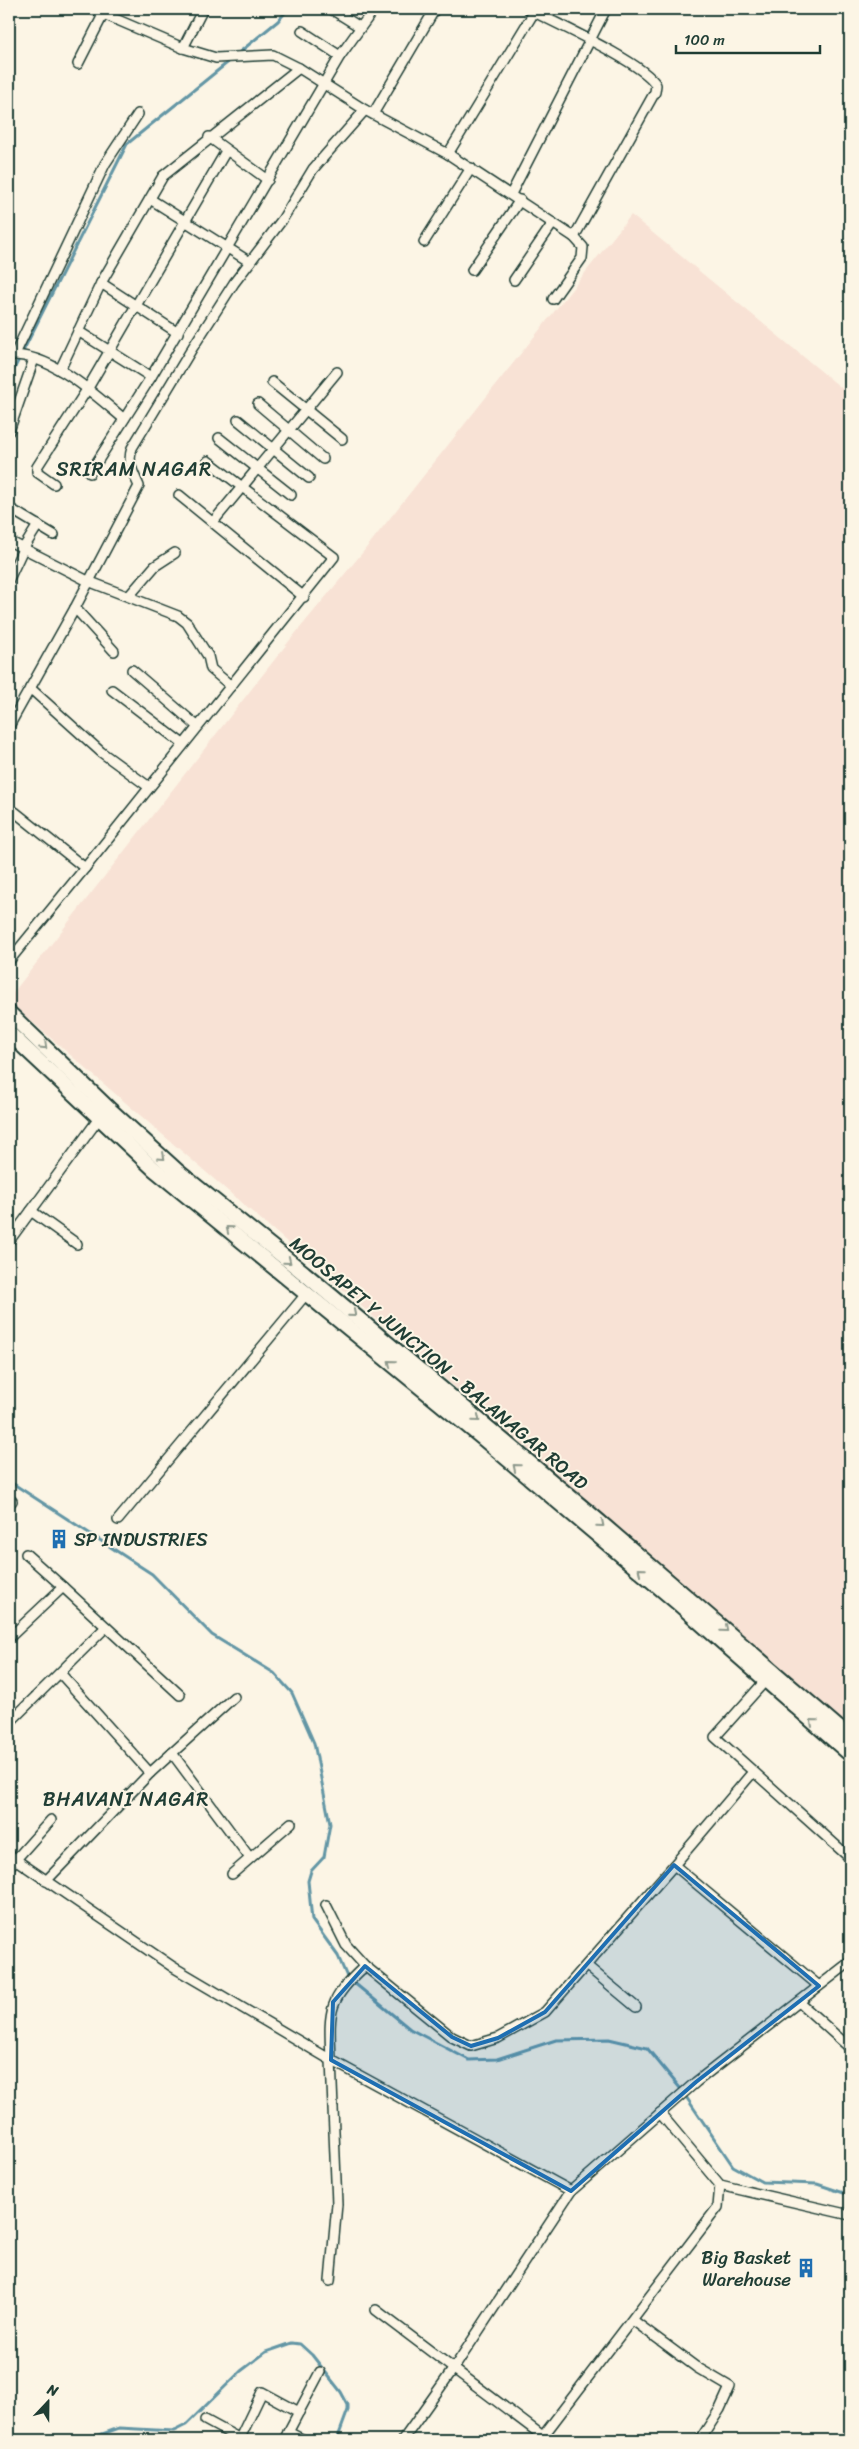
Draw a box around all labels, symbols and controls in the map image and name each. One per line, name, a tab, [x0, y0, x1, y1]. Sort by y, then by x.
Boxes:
scale bar	[676, 22, 820, 54]
text: 100 m	[684, 27, 725, 53]
district label: SRIRAM NAGAR	[56, 452, 212, 487]
one-way arrow	[38, 1040, 47, 1049]
one-way arrow	[157, 1152, 166, 1161]
one-way arrow	[225, 1226, 234, 1235]
street label: MOOSAPET Y JUNCTION - BALANAGAR ROAD	[282, 1228, 596, 1499]
one-way arrow	[282, 1255, 291, 1263]
one-way arrow	[347, 1309, 356, 1318]
one-way arrow	[388, 1359, 397, 1368]
one-way arrow	[471, 1413, 480, 1422]
one-way arrow	[513, 1464, 522, 1473]
one-way arrow	[596, 1518, 605, 1527]
place label: SP INDUSTRIES	[74, 1523, 208, 1556]
building icon: SP INDUSTRIES	[48, 1528, 70, 1550]
one-way arrow	[637, 1568, 646, 1577]
one-way arrow	[720, 1623, 729, 1632]
one-way arrow	[810, 1718, 819, 1727]
district label: BHAVANI NAGAR	[43, 1782, 209, 1817]
place label: Big Basket Warehouse	[701, 2241, 791, 2296]
building icon: Big Basket Warehouse	[795, 2257, 817, 2279]
north arrow	[22, 2376, 72, 2426]
text: N	[43, 2377, 62, 2404]

